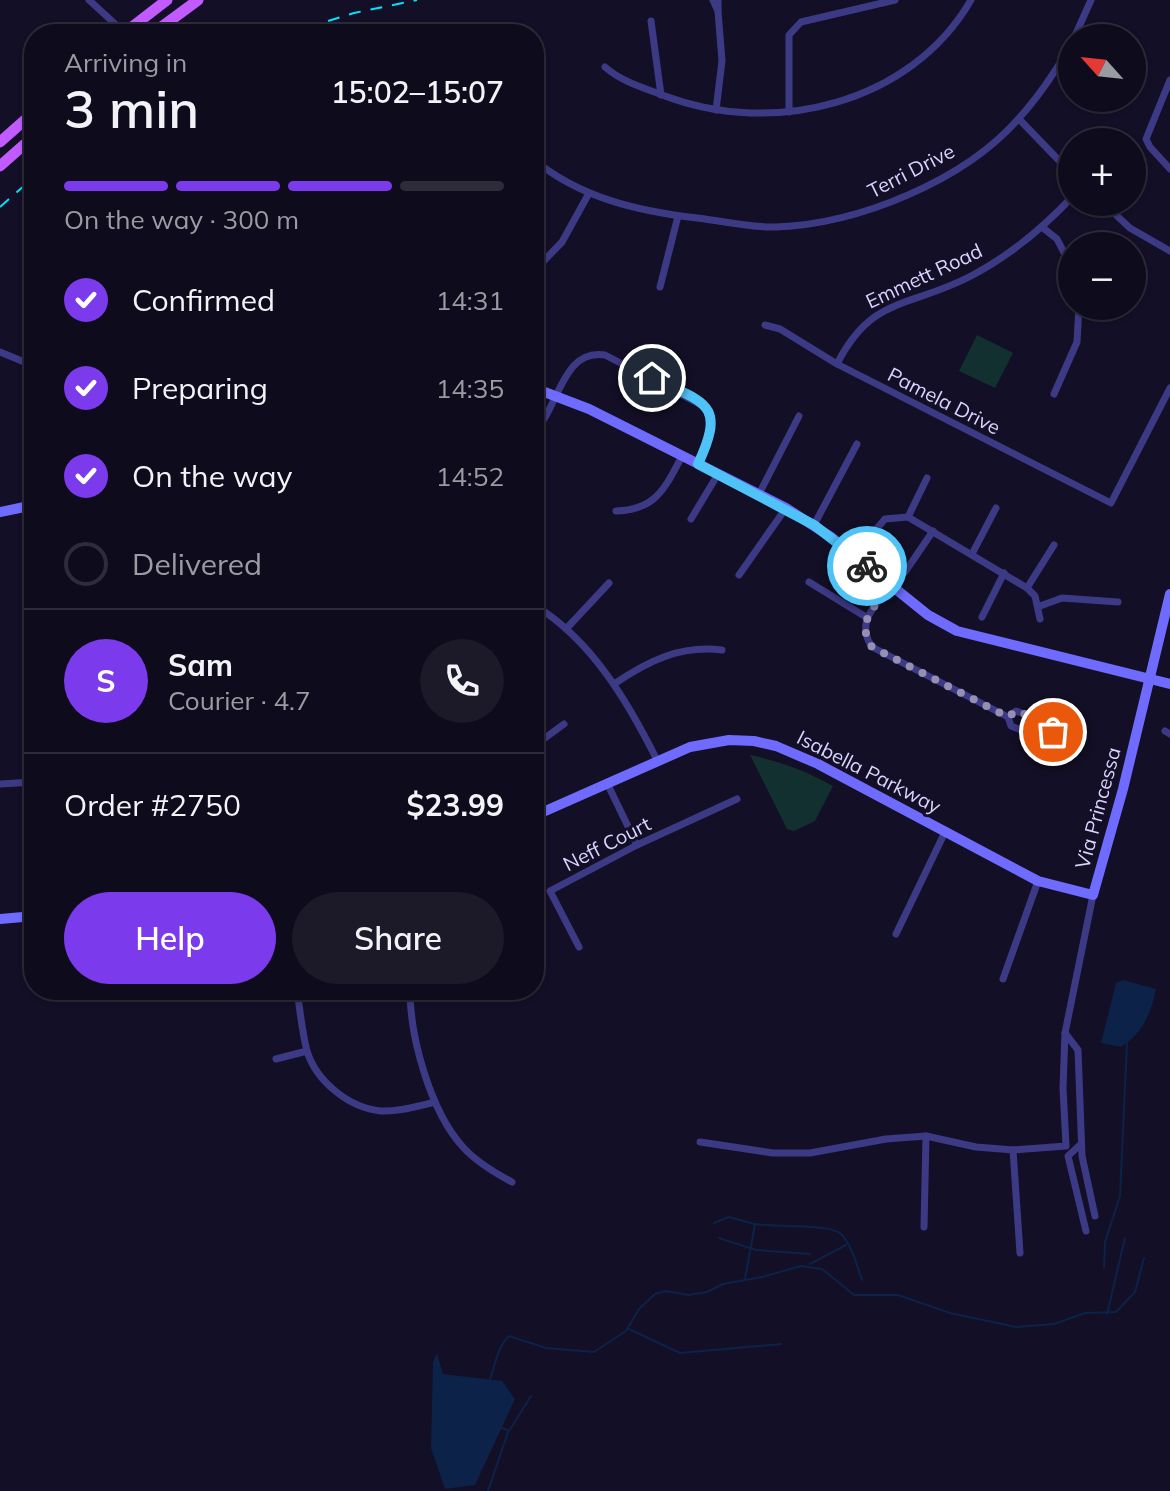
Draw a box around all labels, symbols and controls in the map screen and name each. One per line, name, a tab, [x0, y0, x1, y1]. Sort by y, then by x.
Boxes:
north arrow	[1058, 24, 1146, 112]
map controls	[1058, 24, 1146, 320]
text: Arriving in	[64, 46, 187, 79]
text: 15:02–15:07	[331, 73, 504, 111]
text: 3 min	[64, 76, 199, 141]
button: +	[1058, 128, 1146, 216]
street label: Terri Drive	[863, 138, 958, 203]
text: On the way · 300 m	[64, 203, 299, 236]
button: −	[1058, 232, 1146, 320]
street label: Emmett Road	[862, 238, 986, 313]
icon: check	[64, 278, 108, 322]
text: Confirmed	[132, 281, 275, 319]
text: 14:31	[436, 284, 504, 317]
pin	[618, 344, 686, 412]
icon: home	[630, 356, 674, 400]
street label: Pamela Drive	[884, 361, 1005, 440]
icon: check	[64, 366, 108, 410]
text: Preparing	[132, 369, 268, 407]
text: 14:35	[436, 372, 504, 405]
icon: check	[64, 454, 108, 498]
text: On the way	[132, 457, 292, 495]
text: 14:52	[436, 460, 504, 493]
courier	[827, 526, 907, 606]
icon: bike	[845, 544, 889, 588]
text: Delivered	[132, 545, 262, 583]
button: phone	[420, 639, 504, 723]
text: Sam	[168, 646, 233, 684]
text: S	[96, 662, 116, 700]
text: Courier · 4.7	[168, 684, 311, 717]
pin	[1019, 698, 1087, 766]
icon: bag	[1031, 710, 1075, 754]
street label: Isabella Parkway	[793, 725, 946, 819]
street label: Via Princessa	[1069, 744, 1126, 871]
text: Order #2750	[64, 786, 241, 824]
text: $23.99	[407, 786, 504, 824]
street label: Neff Court	[559, 811, 655, 876]
button: Help	[64, 892, 276, 984]
button: Share	[292, 892, 504, 984]

